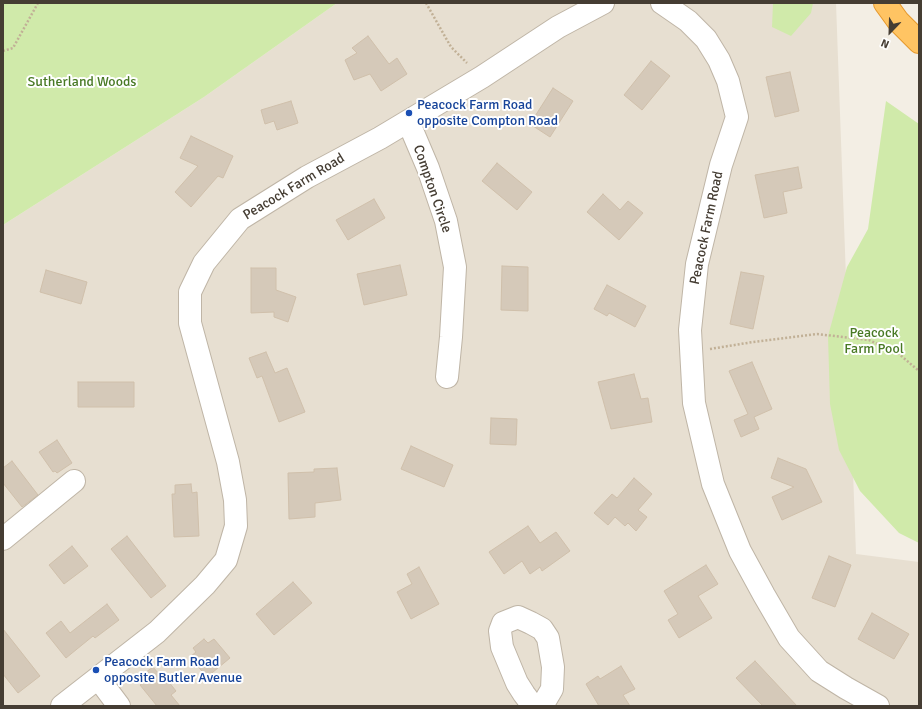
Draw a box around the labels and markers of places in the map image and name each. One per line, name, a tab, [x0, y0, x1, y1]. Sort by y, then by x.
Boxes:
place label: Peacock Farm Road opposite Compton Road	[417, 97, 558, 130]
marker: Peacock Farm Road opposite Compton Road	[404, 108, 414, 118]
place label: Peacock Farm Road opposite Butler Avenue	[104, 654, 242, 686]
marker: Peacock Farm Road opposite Butler Avenue	[91, 665, 101, 675]

